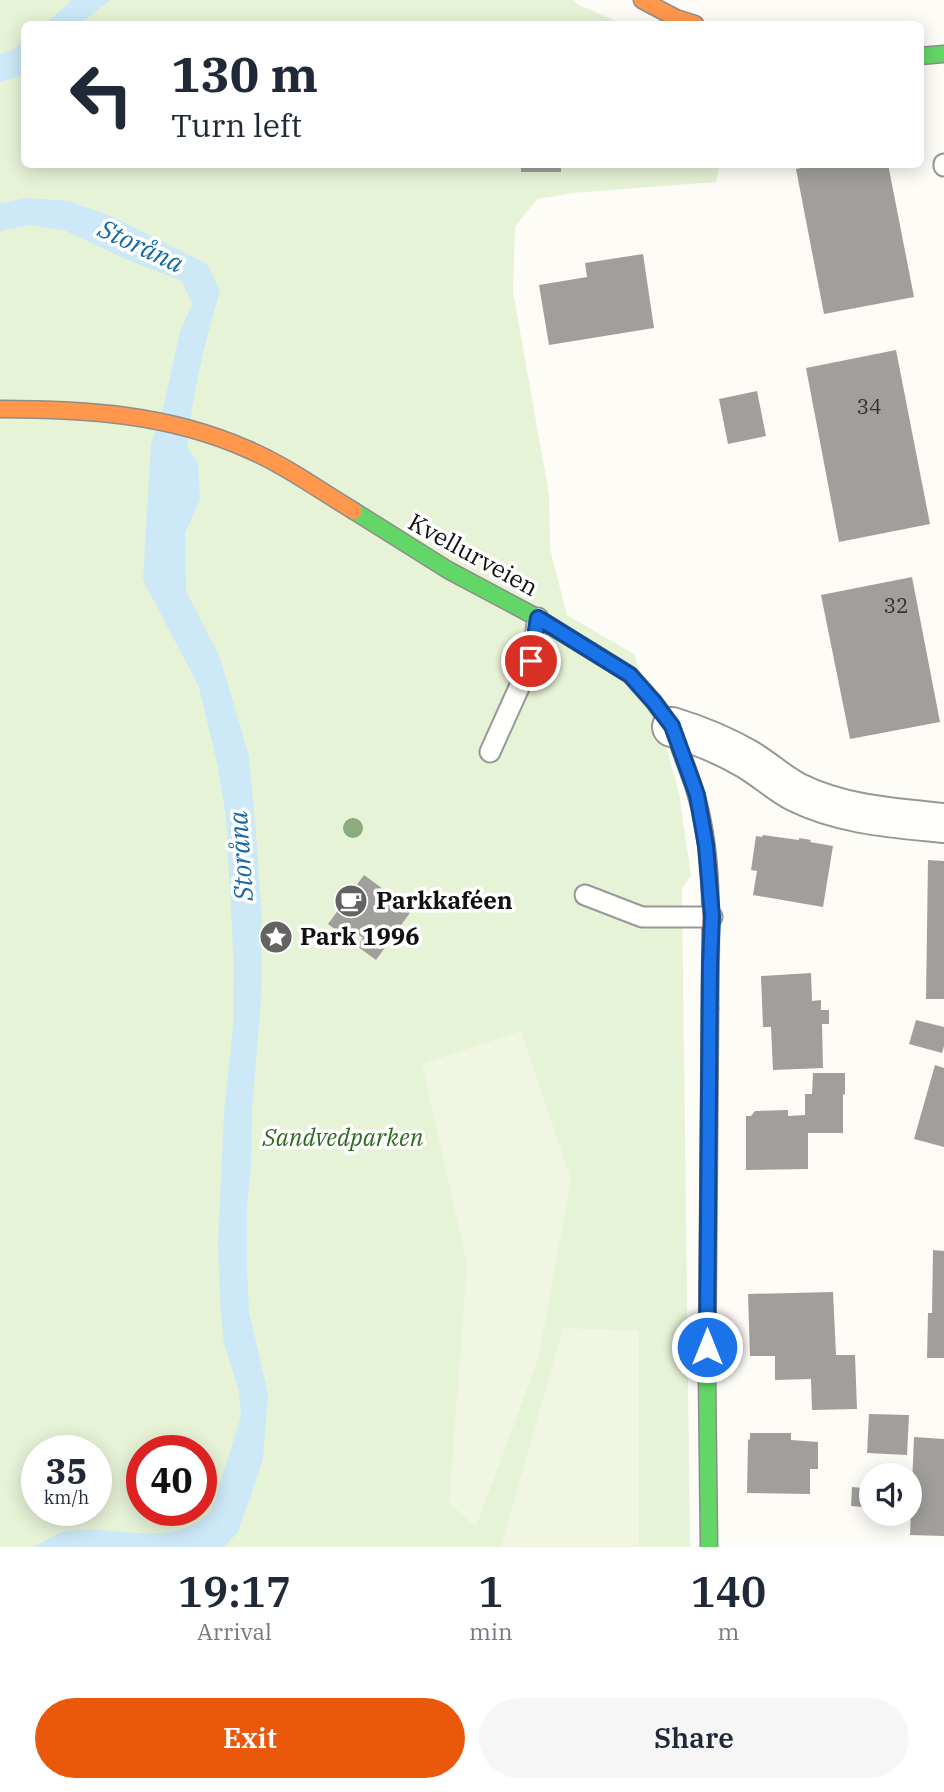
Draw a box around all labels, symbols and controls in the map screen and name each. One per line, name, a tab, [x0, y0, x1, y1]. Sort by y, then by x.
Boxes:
text: 130 m	[171, 42, 318, 105]
icon: left	[56, 49, 147, 140]
text: Turn left	[171, 104, 302, 146]
water label: Storåna	[92, 210, 189, 280]
house number: 34	[856, 392, 882, 420]
street label: Kvellurveien	[403, 505, 544, 603]
house number: 32	[883, 591, 909, 619]
pin	[501, 631, 561, 691]
icon: arrive	[512, 642, 550, 680]
water label: Storåna	[220, 810, 260, 903]
cafe icon: Parkkaféen	[332, 882, 370, 920]
place label: Parkkaféen	[376, 884, 513, 916]
place icon: Park 1996	[257, 918, 295, 956]
place label: Park 1996	[300, 920, 420, 952]
park label: Sandvedparken	[262, 1121, 424, 1153]
position arrow	[670, 1310, 744, 1384]
speed limit sign: 40	[126, 1435, 217, 1526]
text: 35	[45, 1448, 88, 1494]
map controls	[859, 1463, 922, 1526]
button: sound	[859, 1463, 922, 1526]
text: km/h	[44, 1486, 89, 1509]
text: 19:17	[178, 1564, 291, 1619]
text: 1	[478, 1564, 503, 1619]
text: 140	[691, 1564, 766, 1619]
text: Arrival	[197, 1616, 272, 1646]
text: min	[469, 1616, 513, 1646]
text: m	[717, 1616, 739, 1646]
button: Exit	[35, 1698, 465, 1778]
button: Share	[479, 1698, 909, 1778]

